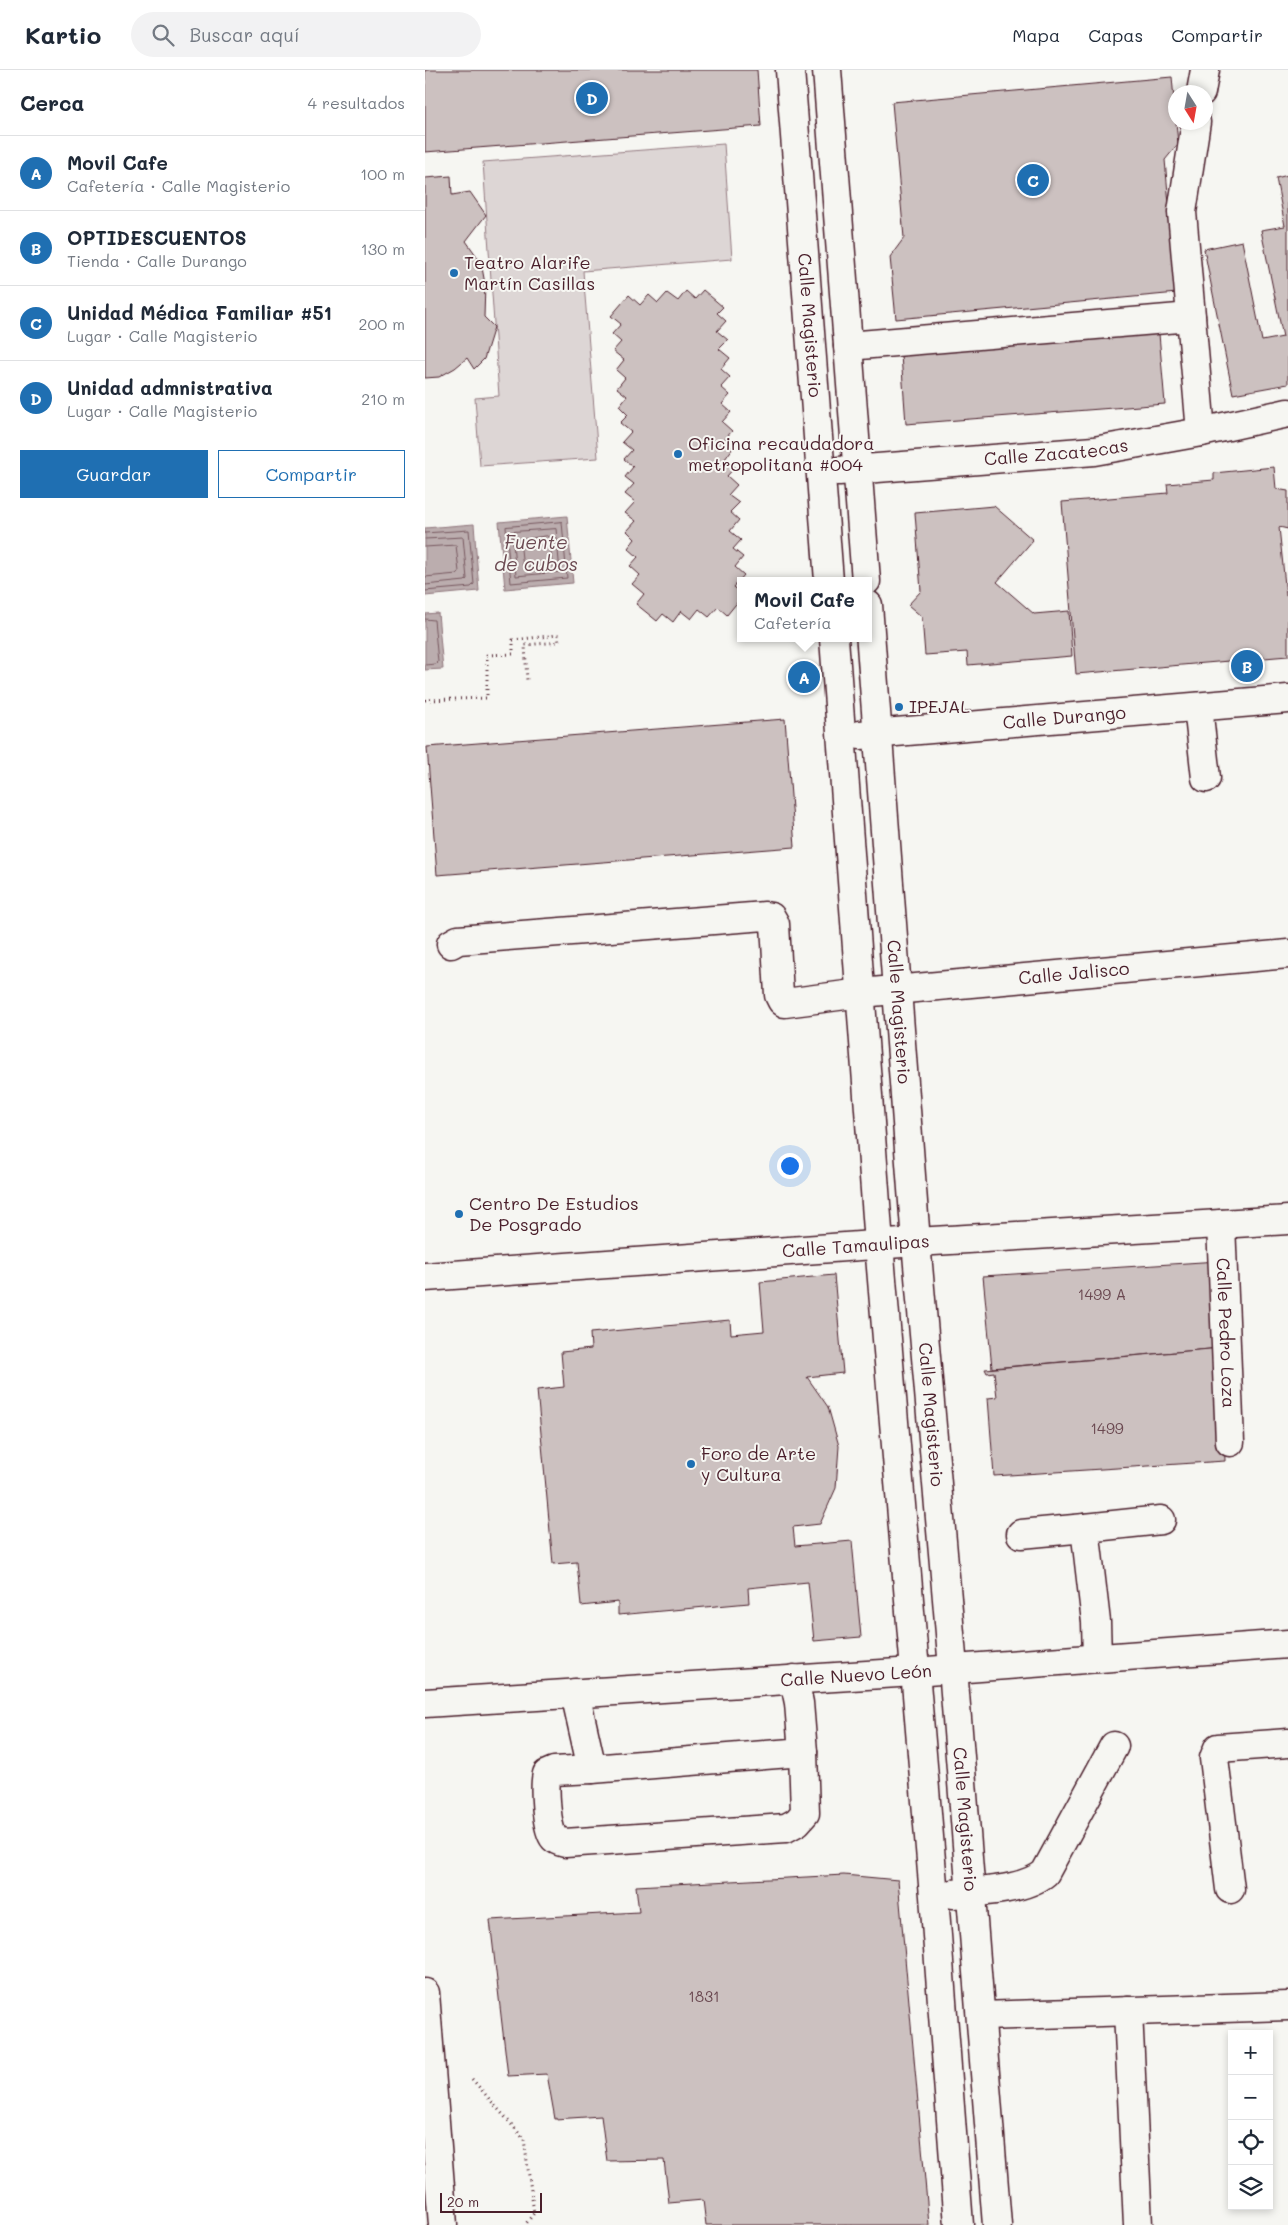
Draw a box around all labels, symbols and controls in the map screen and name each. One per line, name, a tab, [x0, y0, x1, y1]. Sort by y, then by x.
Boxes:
search box	[131, 12, 481, 57]
text: Kartio	[25, 19, 101, 50]
icon: search	[149, 21, 177, 49]
text: Buscar aquí	[189, 22, 300, 47]
text: Mapa	[1012, 23, 1060, 47]
text: Capas	[1088, 23, 1143, 47]
text: Compartir	[1171, 23, 1263, 47]
pin: D	[576, 79, 608, 117]
north arrow	[1168, 85, 1213, 130]
text: Cerca	[20, 89, 85, 116]
text: 4 resultados	[308, 92, 405, 113]
text: Movil Cafe	[67, 150, 168, 175]
pin: C	[1017, 161, 1049, 199]
text: A	[30, 163, 42, 184]
text: 100 m	[360, 163, 405, 184]
text: Cafetería · Calle Magisterio	[67, 175, 290, 196]
text: OPTIDESCUENTOS	[67, 225, 247, 250]
text: B	[31, 238, 41, 259]
text: 130 m	[361, 238, 405, 259]
text: Tienda · Calle Durango	[67, 250, 247, 271]
place label: Teatro Alarife Martín Casillas	[464, 250, 595, 295]
street label: Calle Magisterio	[793, 252, 828, 399]
marker: Teatro Alarife Martín Casillas	[448, 267, 460, 279]
text: Unidad Médica Familiar #51	[67, 300, 332, 325]
text: C	[30, 313, 42, 334]
text: 200 m	[358, 313, 405, 334]
text: Lugar · Calle Magisterio	[67, 325, 257, 346]
text: Unidad admnistrativa	[67, 375, 273, 400]
text: D	[30, 388, 42, 409]
text: 210 m	[361, 388, 405, 409]
text: Lugar · Calle Magisterio	[67, 400, 257, 421]
place label: Oficina recaudadora metropolitana #004	[688, 431, 875, 476]
street label: Calle Zacatecas	[983, 432, 1130, 471]
marker: Oficina recaudadora metropolitana #004	[672, 448, 684, 460]
button: Guardar	[20, 450, 208, 498]
button: Compartir	[218, 450, 405, 498]
water label: Fuente de cubos	[494, 529, 578, 576]
popup	[737, 577, 872, 642]
text: Movil Cafe	[754, 587, 855, 612]
text: Cafetería	[754, 612, 832, 633]
pin: B	[1231, 647, 1263, 685]
pin: A	[788, 658, 820, 696]
place label: IPEJAL	[909, 694, 971, 718]
street label: Calle Durango	[1002, 700, 1127, 734]
marker: IPEJAL	[893, 701, 905, 713]
street label: Calle Magisterio	[882, 939, 917, 1085]
street label: Calle Jalisco	[1017, 956, 1131, 990]
your location	[777, 1153, 803, 1179]
place label: Centro De Estudios De Posgrado	[469, 1191, 639, 1236]
marker: Centro De Estudios De Posgrado	[453, 1208, 465, 1220]
street label: Calle Tamaulipas	[781, 1228, 930, 1263]
street label: Calle Pedro Loza	[1211, 1257, 1242, 1409]
house number: 1499 A	[1078, 1284, 1126, 1304]
street label: Calle Magisterio	[914, 1341, 950, 1488]
house number: 1499	[1090, 1418, 1124, 1438]
place label: Foro de Arte y Cultura	[701, 1441, 816, 1486]
marker: Foro de Arte y Cultura	[685, 1458, 697, 1470]
street label: Calle Nuevo León	[780, 1658, 933, 1691]
street label: Calle Magisterio	[948, 1746, 984, 1892]
house number: 1831	[688, 1986, 720, 2006]
map controls	[1228, 2030, 1273, 2210]
button: +	[1228, 2030, 1273, 2075]
button: −	[1228, 2075, 1273, 2120]
button: locate	[1228, 2120, 1273, 2165]
button: layers	[1228, 2165, 1273, 2210]
scale bar	[440, 2190, 543, 2213]
text: 20 m	[447, 2192, 479, 2211]

